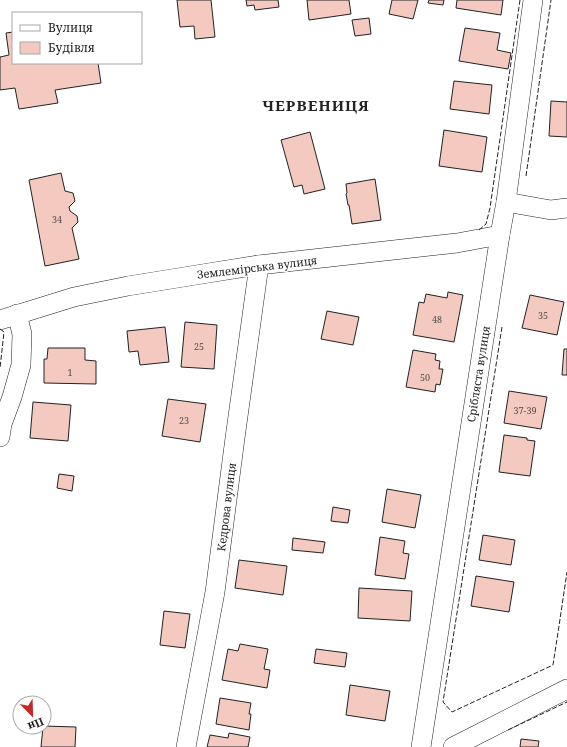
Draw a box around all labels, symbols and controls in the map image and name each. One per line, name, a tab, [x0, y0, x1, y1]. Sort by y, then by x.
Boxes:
legend	[12, 12, 142, 64]
text: Вулиця	[48, 19, 93, 36]
text: Будівля	[48, 39, 95, 56]
district label: ЧЕРВЕНИЦЯ	[262, 95, 370, 115]
house number: 34	[52, 213, 62, 226]
street label: Землемірська вулиця	[196, 252, 318, 282]
house number: 35	[538, 309, 548, 322]
house number: 48	[432, 313, 442, 326]
street label: Срібляста вулиця	[463, 325, 493, 423]
house number: 25	[194, 340, 204, 353]
house number: 1	[67, 366, 73, 379]
house number: 50	[420, 371, 430, 384]
house number: 37-39	[514, 404, 536, 417]
house number: 23	[179, 414, 189, 427]
street label: Кедрова вулиця	[213, 462, 239, 552]
north arrow	[12, 695, 52, 735]
text: Пн	[25, 715, 47, 735]

